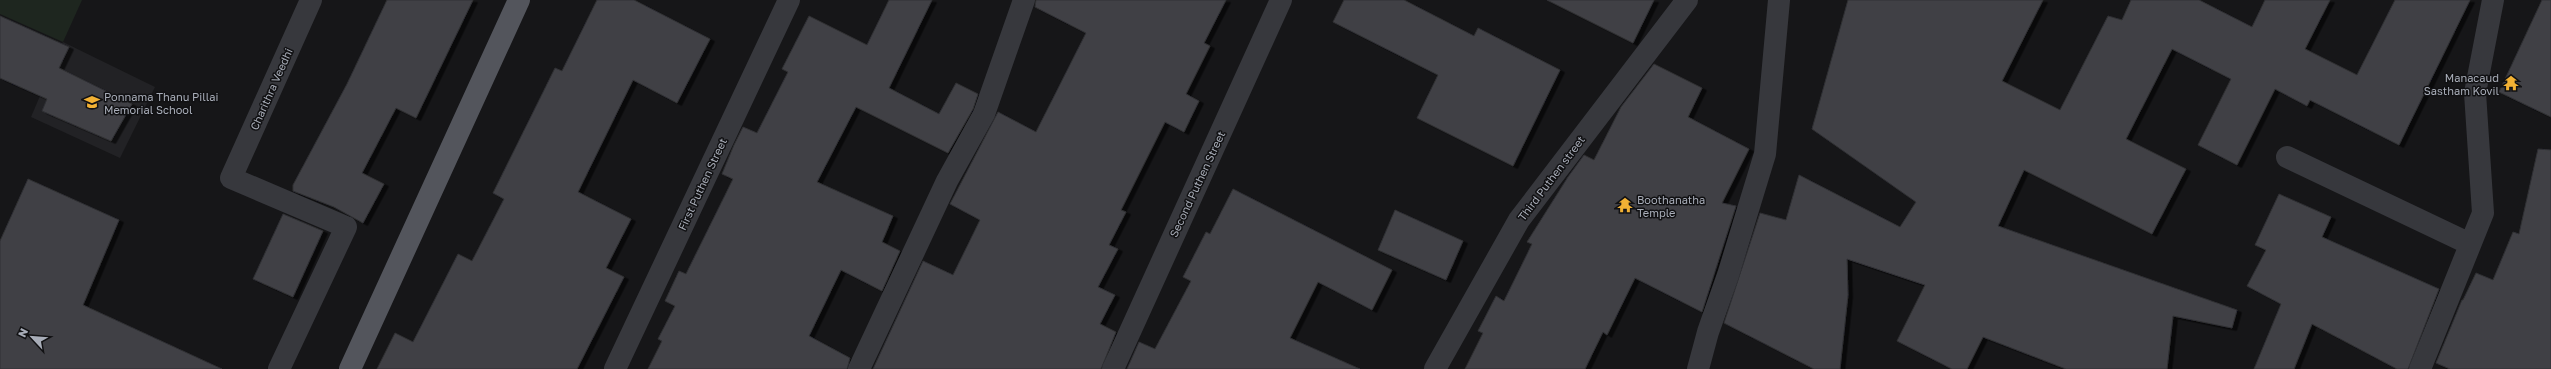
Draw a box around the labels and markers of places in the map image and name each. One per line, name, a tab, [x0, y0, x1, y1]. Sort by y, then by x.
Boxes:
place label: Manacaud Sastham Kovil	[2424, 71, 2499, 97]
temple icon: Manacaud Sastham Kovil	[2502, 74, 2520, 92]
place label: Ponnama Thanu Pillai Memorial School	[104, 90, 219, 116]
school or university icon: Ponnama Thanu Pillai Memorial School	[83, 93, 101, 111]
place label: Boothanatha Temple	[1637, 193, 1705, 219]
temple icon: Boothanatha Temple	[1616, 196, 1634, 214]

